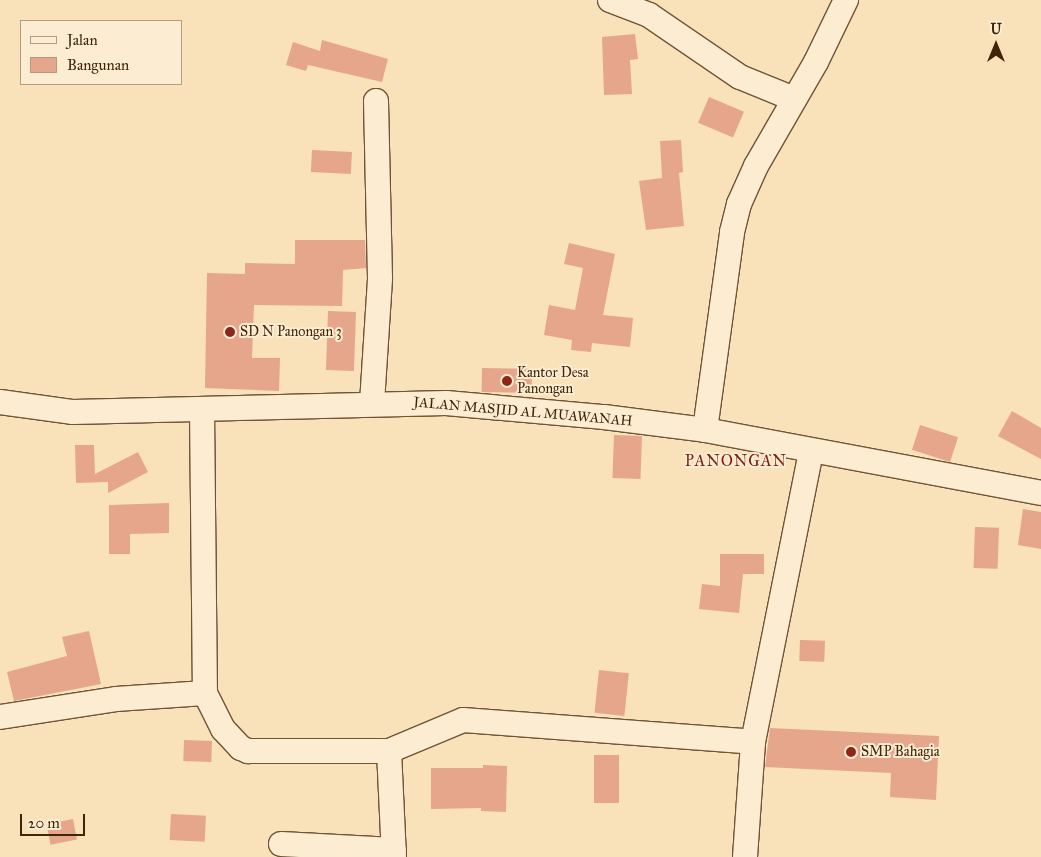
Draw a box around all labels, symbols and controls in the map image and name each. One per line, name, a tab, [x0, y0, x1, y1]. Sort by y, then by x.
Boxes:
legend	[20, 20, 182, 85]
north arrow	[971, 20, 1021, 70]
text: U	[990, 21, 1002, 38]
text: Jalan	[67, 31, 98, 49]
text: Bangunan	[67, 56, 129, 74]
place label: SD N Panongan 3	[240, 324, 342, 340]
marker: SD N Panongan 3	[224, 326, 236, 338]
place label: Kantor Desa Panongan	[517, 365, 589, 398]
marker: Kantor Desa Panongan	[501, 375, 513, 387]
street label: JALAN MASJID AL MUAWANAH	[413, 394, 633, 430]
district label: PANONGAN	[684, 451, 788, 471]
place label: SMP Bahagia	[861, 744, 940, 760]
marker: SMP Bahagia	[845, 746, 857, 758]
scale bar	[22, 804, 88, 836]
text: 20 m	[28, 814, 60, 832]

